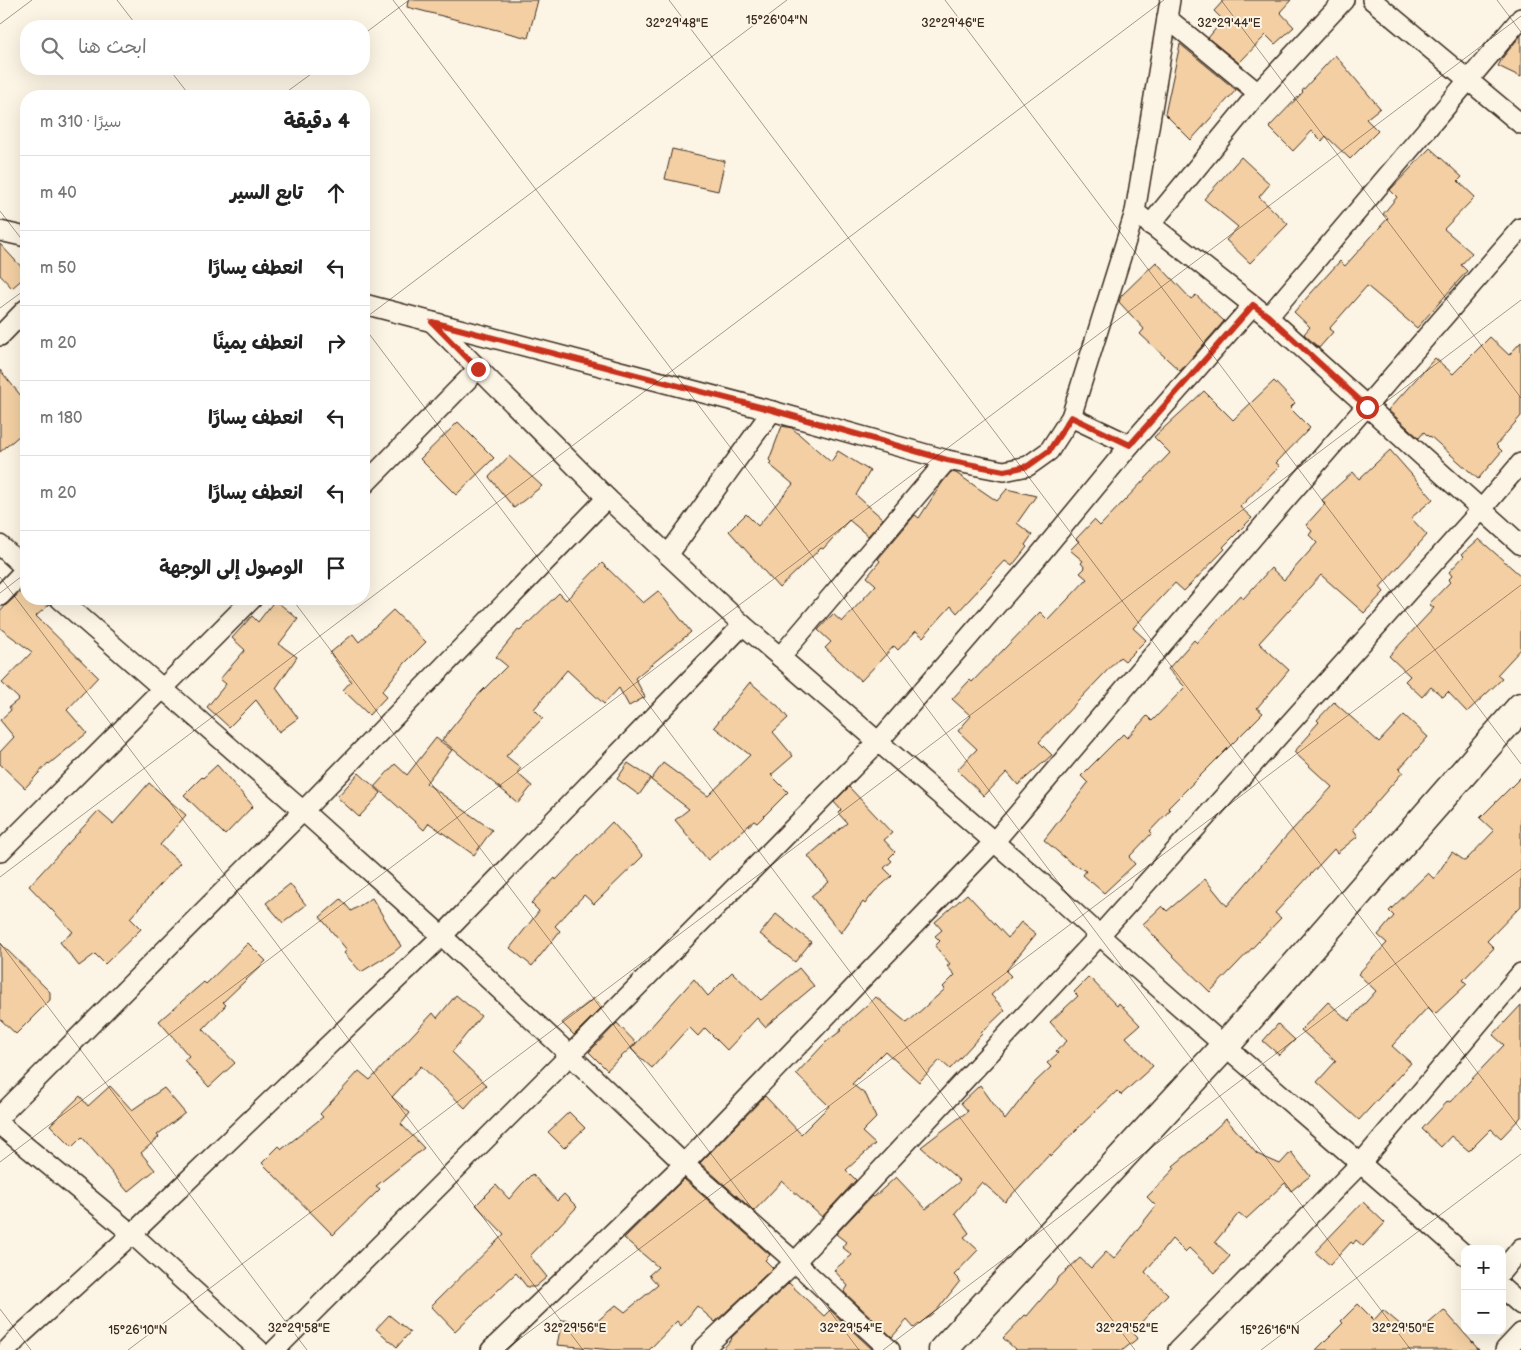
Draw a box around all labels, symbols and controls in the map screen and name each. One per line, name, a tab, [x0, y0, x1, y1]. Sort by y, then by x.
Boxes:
text: 15°26'04"N	[746, 13, 808, 28]
text: 32°29'48"E	[645, 16, 709, 31]
text: 32°29'46"E	[921, 16, 985, 31]
text: 32°29'44"E	[1197, 16, 1261, 31]
search box	[20, 20, 370, 75]
icon: search	[38, 34, 66, 62]
text: ابحث هنا	[78, 36, 147, 59]
text: 4 دقيقة	[284, 109, 350, 134]
text: سيرًا · 310 m	[40, 113, 121, 132]
icon: ahead	[322, 179, 350, 207]
text: تابع السير	[230, 182, 303, 205]
text: 40 m	[40, 184, 77, 203]
icon: left	[322, 254, 350, 282]
text: انعطف يسارًا	[208, 257, 303, 280]
text: 50 m	[40, 259, 76, 278]
icon: right	[322, 329, 350, 357]
text: انعطف يمينًا	[213, 332, 303, 355]
text: 20 m	[40, 334, 76, 353]
route end	[467, 358, 490, 381]
route start	[1356, 396, 1379, 419]
icon: left	[322, 404, 350, 432]
text: انعطف يسارًا	[208, 407, 303, 430]
text: 180 m	[40, 409, 83, 428]
icon: left	[322, 479, 350, 507]
text: انعطف يسارًا	[208, 482, 303, 505]
text: 20 m	[40, 484, 76, 503]
icon: arrive	[322, 554, 350, 582]
text: الوصول إلى الوجهة	[159, 557, 303, 580]
map controls	[1461, 1245, 1506, 1335]
button: +	[1461, 1245, 1506, 1290]
button: −	[1461, 1290, 1506, 1335]
text: 32°29'58"E	[268, 1321, 330, 1336]
text: 32°29'56"E	[544, 1321, 607, 1336]
text: 32°29'54"E	[820, 1321, 883, 1336]
text: 32°29'52"E	[1096, 1321, 1158, 1336]
text: 32°29'50"E	[1372, 1321, 1434, 1336]
text: 15°26'10"N	[108, 1323, 168, 1338]
text: 15°26'16"N	[1240, 1323, 1300, 1338]

